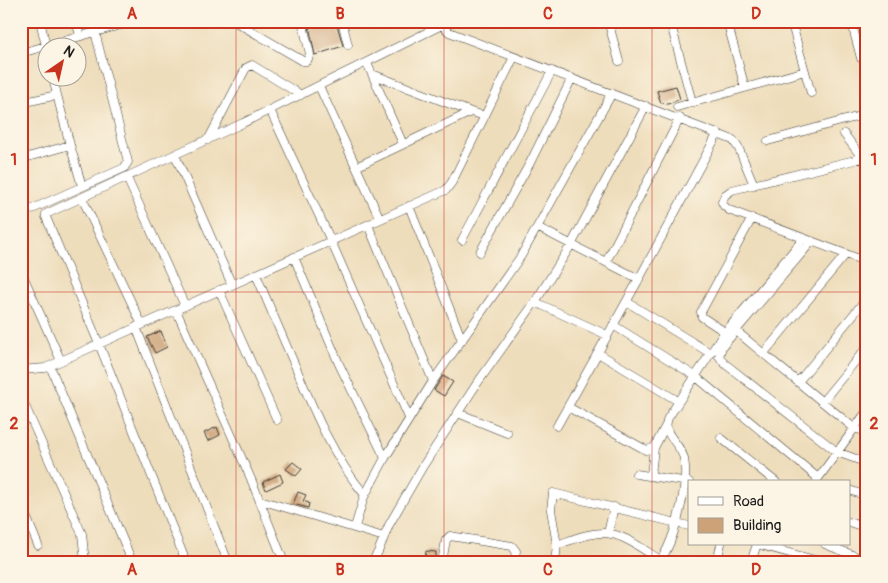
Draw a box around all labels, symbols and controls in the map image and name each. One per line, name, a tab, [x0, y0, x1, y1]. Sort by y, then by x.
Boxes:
text: A	[127, 4, 138, 24]
text: B	[335, 4, 345, 24]
text: C	[543, 4, 553, 24]
text: D	[751, 4, 761, 24]
north arrow	[38, 38, 88, 88]
text: N	[60, 42, 78, 61]
text: 1	[11, 150, 17, 170]
text: 1	[871, 150, 877, 170]
text: 2	[10, 414, 19, 434]
text: 2	[870, 414, 879, 434]
legend	[688, 480, 850, 546]
text: Road	[733, 492, 764, 511]
text: Building	[733, 516, 781, 535]
text: A	[127, 560, 138, 580]
text: B	[335, 560, 345, 580]
text: C	[543, 560, 553, 580]
text: D	[751, 560, 761, 580]

